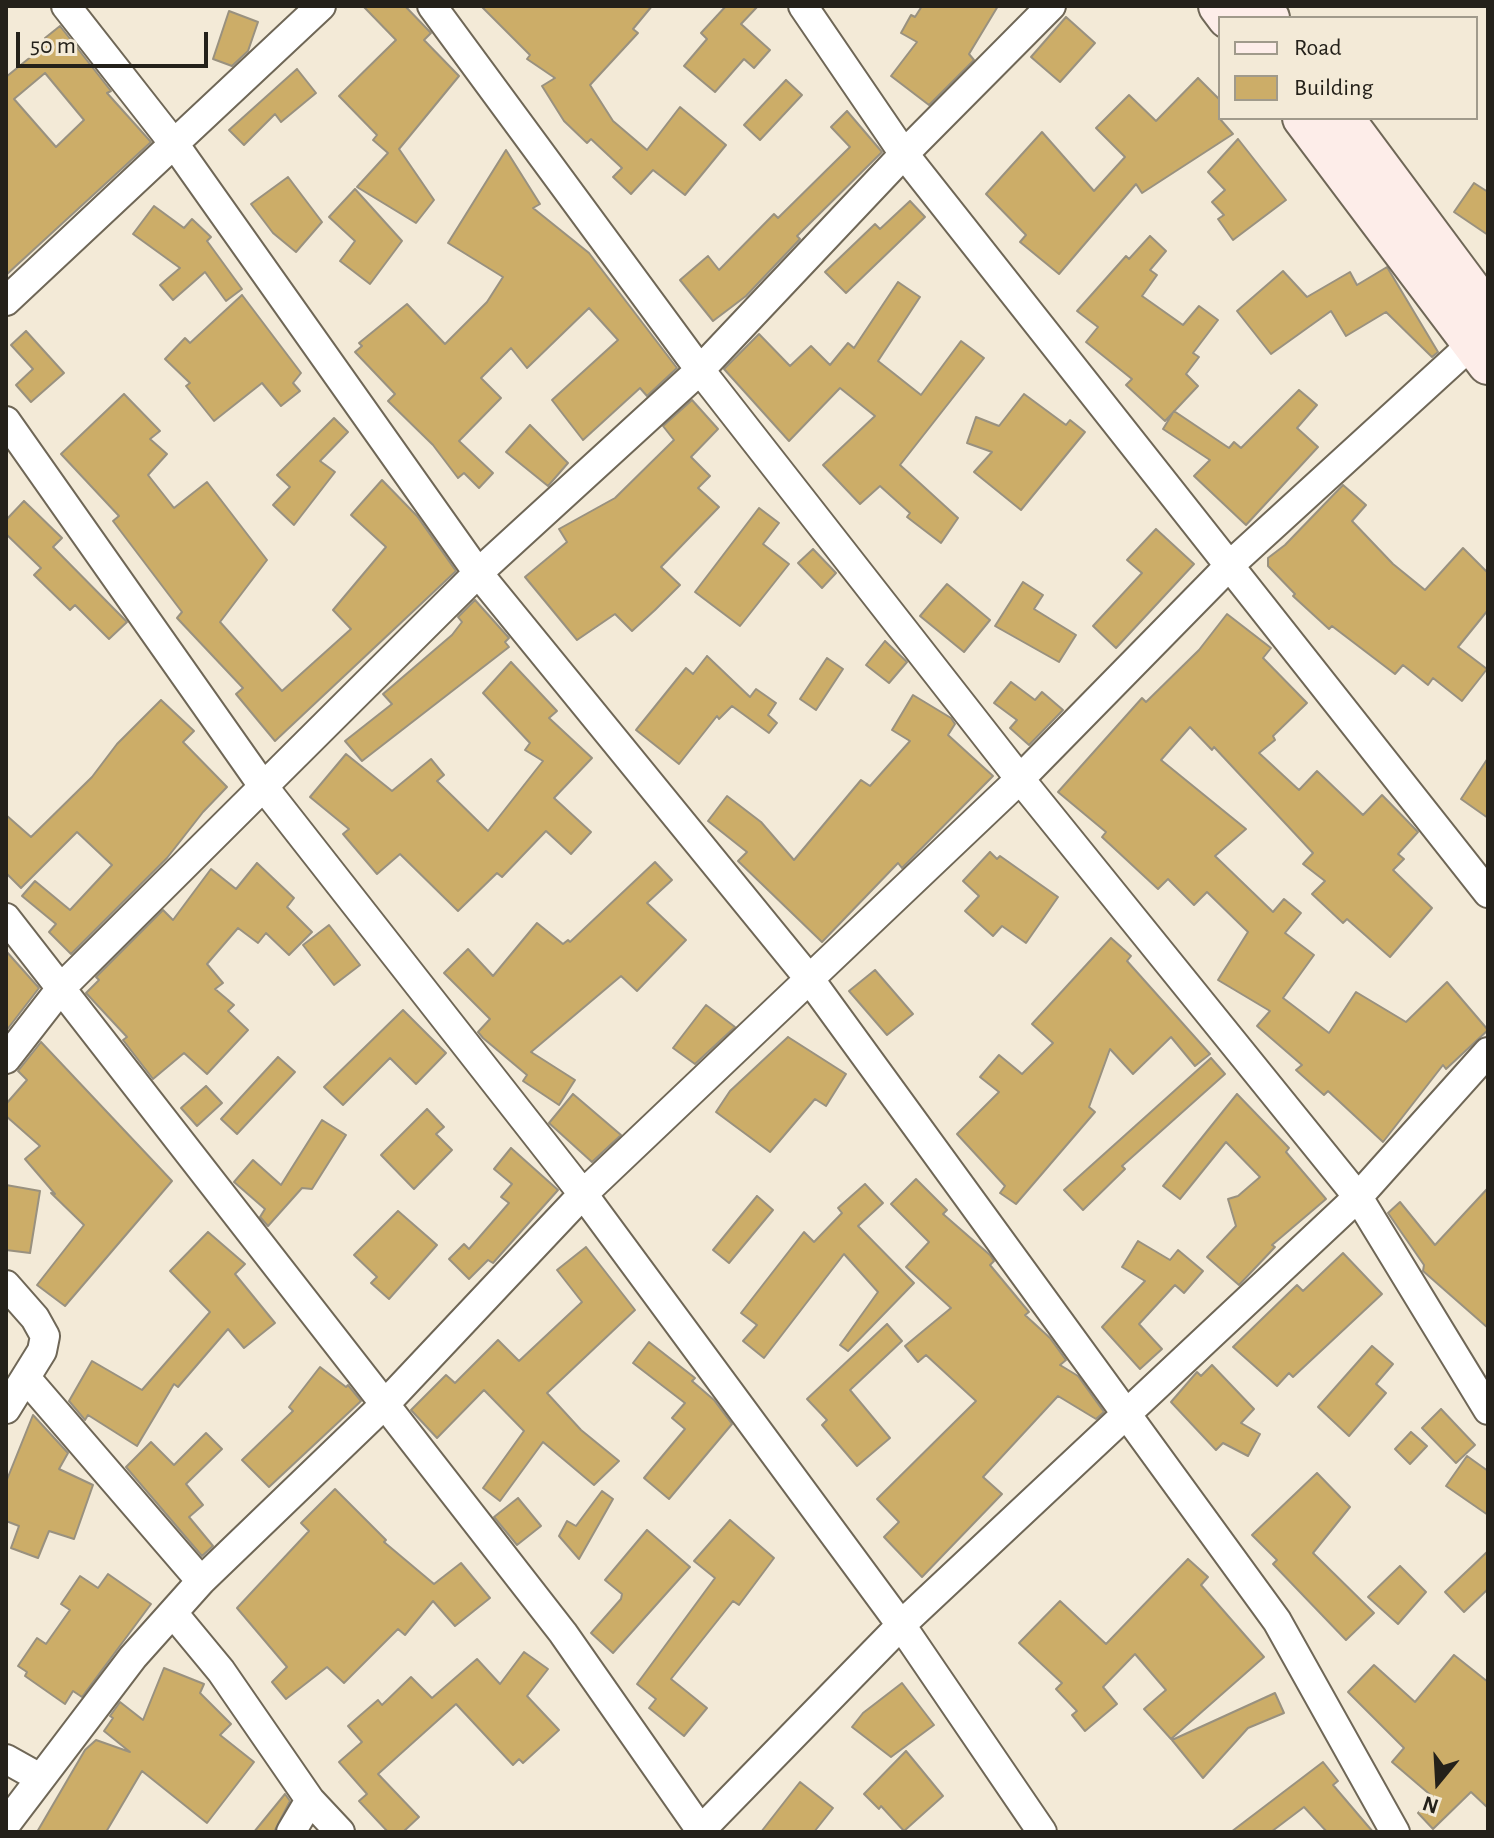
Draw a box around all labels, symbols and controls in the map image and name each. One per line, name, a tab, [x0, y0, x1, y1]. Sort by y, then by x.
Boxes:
scale bar	[20, 16, 212, 66]
legend	[1218, 16, 1478, 120]
text: 50 m	[30, 34, 76, 58]
text: Road	[1294, 36, 1342, 60]
text: Building	[1294, 76, 1373, 100]
north arrow	[1398, 1742, 1478, 1822]
text: N	[1420, 1792, 1441, 1818]

